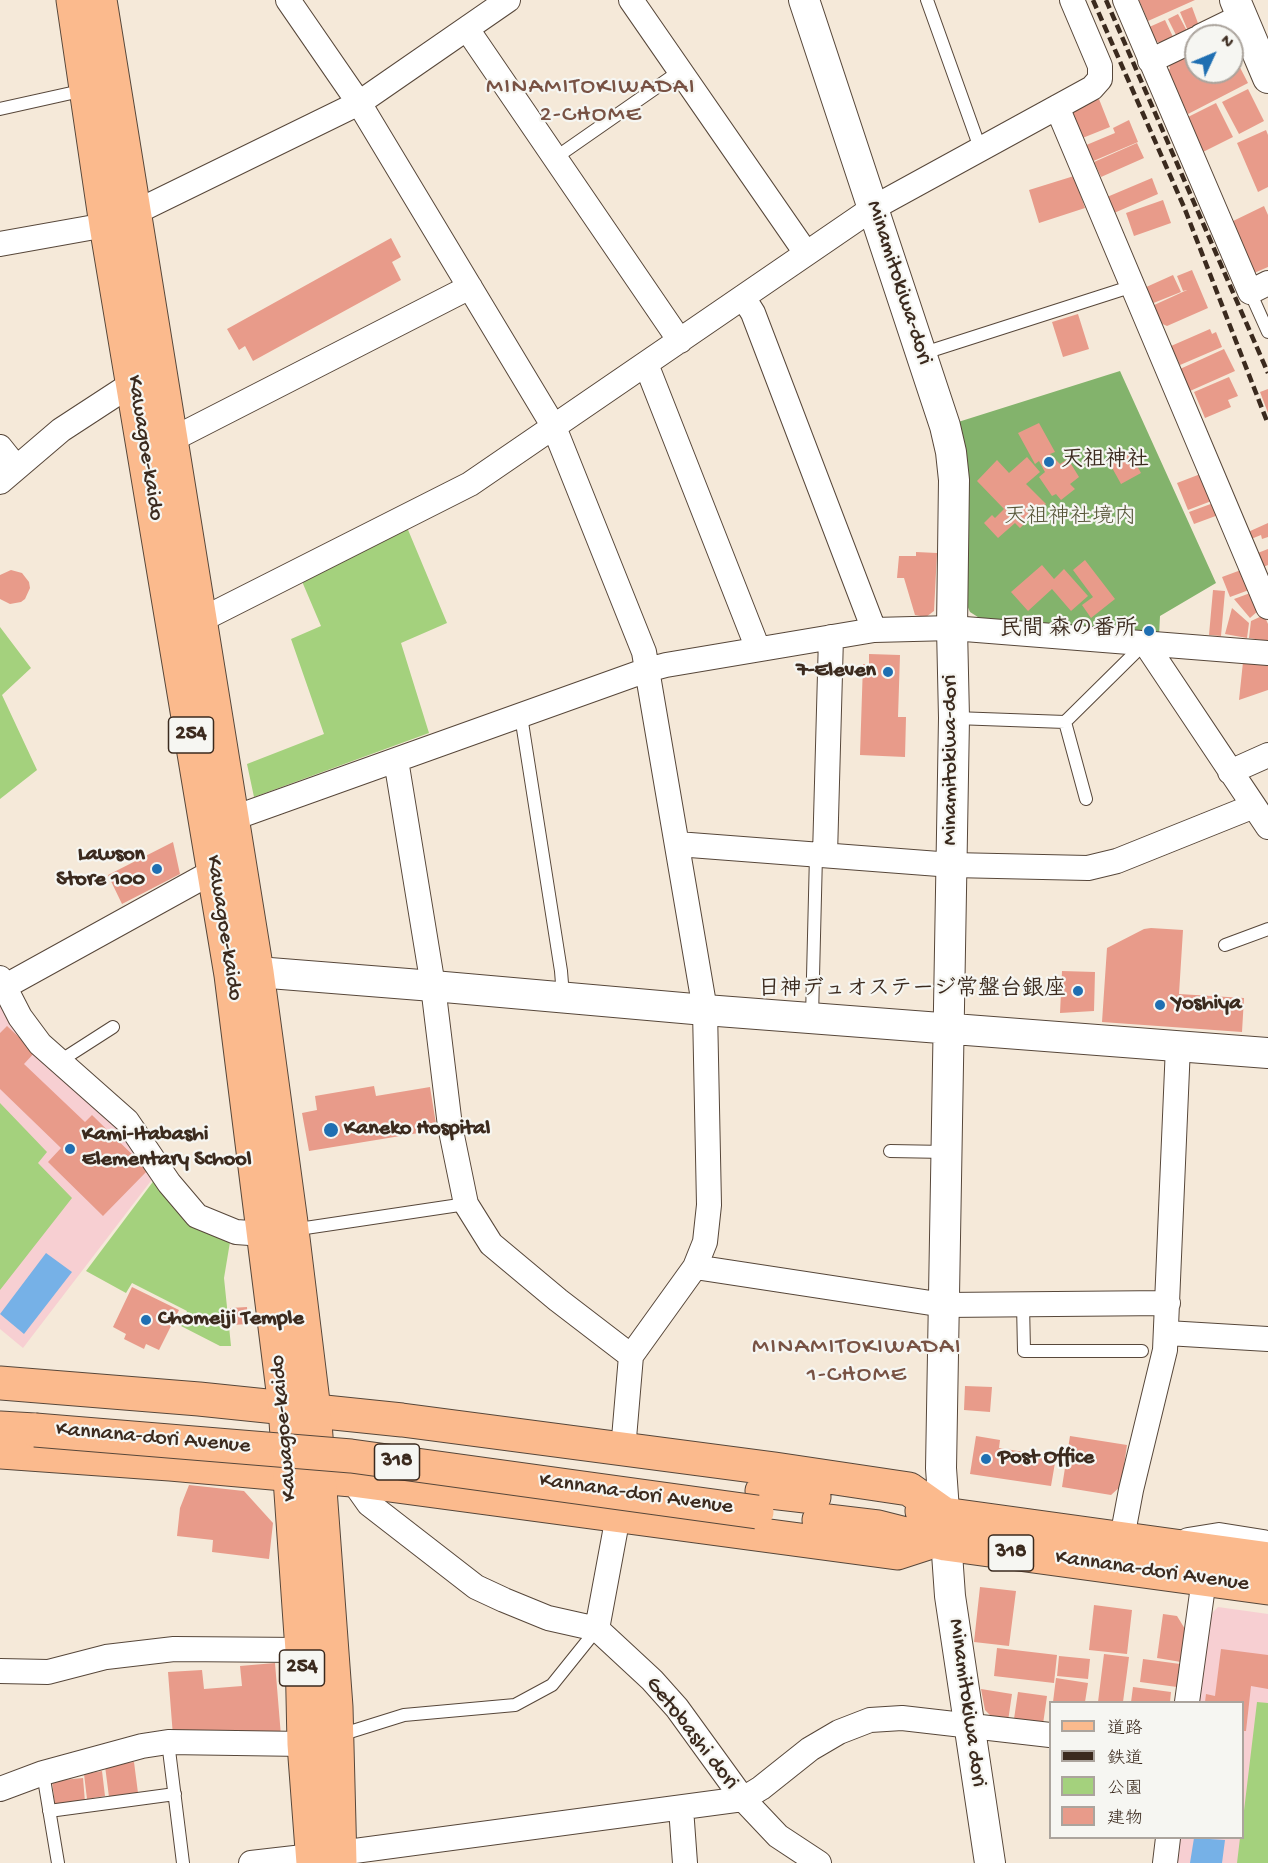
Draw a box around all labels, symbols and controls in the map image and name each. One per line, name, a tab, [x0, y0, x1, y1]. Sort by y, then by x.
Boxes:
north arrow	[1184, 24, 1244, 84]
text: N	[1215, 32, 1236, 53]
district label: MINAMITOKIWADAI 2-CHOME	[486, 74, 696, 130]
street label: Minamitokiwa-dori	[859, 198, 937, 368]
street label: Kawagoe-kaido	[119, 373, 169, 523]
place label: 天祖神社	[1061, 449, 1149, 475]
marker: 天祖神社	[1042, 455, 1056, 469]
park label: 天祖神社境内	[1004, 506, 1136, 532]
place label: 民間 森の番所	[1000, 618, 1137, 644]
marker: 民間 森の番所	[1142, 624, 1156, 638]
place label: 7-Eleven	[796, 659, 876, 685]
marker: 7-Eleven	[881, 665, 895, 679]
street label: Minamitokiwa-dori	[939, 674, 965, 846]
road number: 254	[168, 717, 213, 753]
place label: Lawson Store 100	[56, 843, 145, 894]
street label: Kawagoe-kaido	[198, 853, 248, 1003]
marker: Lawson Store 100	[150, 862, 164, 876]
place label: 日神デュオステージ常盤台銀座	[758, 978, 1066, 1004]
marker: 日神デュオステージ常盤台銀座	[1071, 984, 1085, 998]
place label: Yoshiya	[1172, 992, 1241, 1018]
marker: Yoshiya	[1153, 998, 1167, 1012]
place label: Kaneko Hospital	[344, 1117, 490, 1143]
marker: Kaneko Hospital	[322, 1121, 340, 1139]
place label: Kami-Itabashi Elementary School	[82, 1123, 252, 1174]
marker: Kami-Itabashi Elementary School	[63, 1142, 77, 1156]
place label: Chomeiji Temple	[158, 1307, 304, 1333]
marker: Chomeiji Temple	[139, 1313, 153, 1327]
district label: MINAMITOKIWADAI 1-CHOME	[752, 1334, 962, 1390]
street label: Kawagoe-kaido	[265, 1354, 305, 1502]
street label: Kannana-dori Avenue	[55, 1417, 251, 1461]
road number: 318	[374, 1444, 420, 1480]
place label: Post Office	[998, 1446, 1094, 1472]
marker: Post Office	[979, 1452, 993, 1466]
street label: Kannana-dori Avenue	[537, 1468, 735, 1522]
road number: 318	[988, 1535, 1034, 1571]
street label: Kannana-dori Avenue	[1053, 1545, 1251, 1599]
street label: Minamitokiwa dori	[941, 1617, 991, 1789]
road number: 254	[280, 1650, 324, 1686]
street label: Getobashi dori	[639, 1672, 743, 1796]
legend	[1049, 1701, 1244, 1839]
text: 道路	[1107, 1719, 1143, 1740]
text: 鉄道	[1107, 1749, 1143, 1770]
text: 公園	[1107, 1779, 1143, 1800]
text: 建物	[1107, 1809, 1143, 1830]

